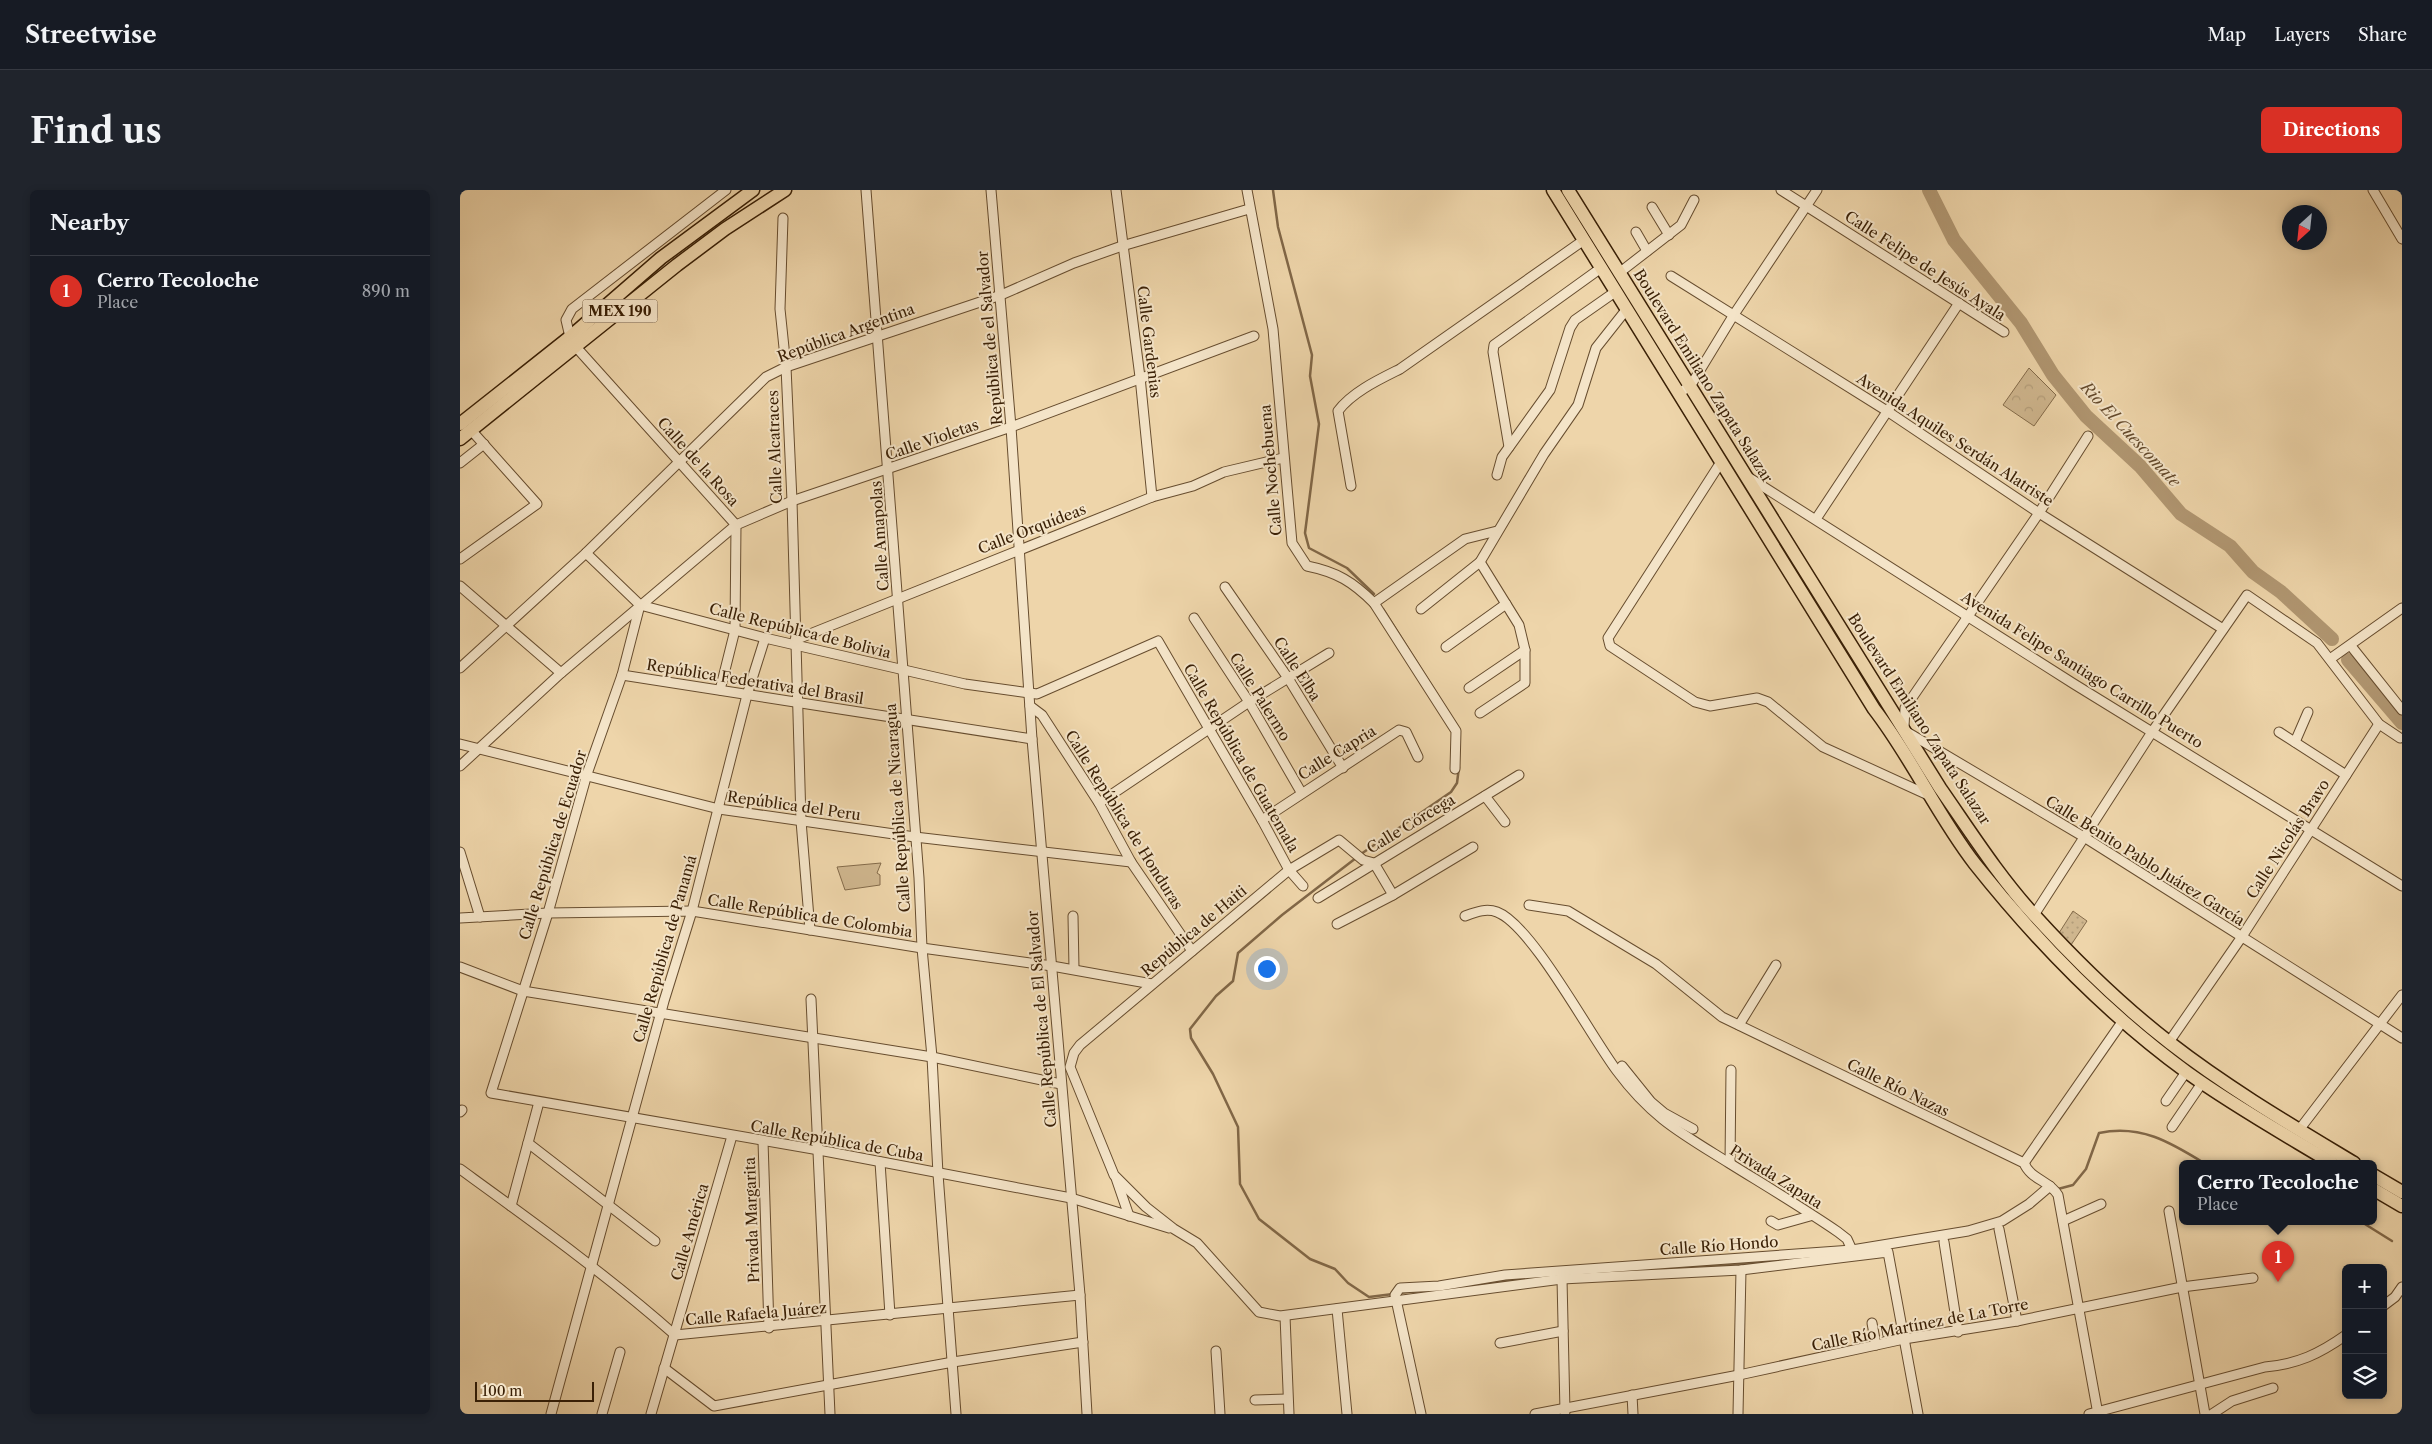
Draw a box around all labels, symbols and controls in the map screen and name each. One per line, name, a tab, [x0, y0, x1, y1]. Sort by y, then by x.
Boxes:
text: Streetwise	[25, 20, 157, 49]
text: Map	[2208, 24, 2246, 46]
text: Layers	[2274, 24, 2330, 46]
text: Share	[2358, 24, 2407, 46]
button: Directions	[2261, 107, 2402, 153]
text: Find us	[30, 109, 162, 152]
north arrow	[2282, 205, 2327, 250]
street label: Calle Felipe de Jesús Ayala	[1841, 206, 2009, 325]
text: Nearby	[50, 210, 129, 235]
street label: República de el Salvador	[972, 249, 1007, 426]
street label: Boulevard Emiliano Zapata Salazar	[1630, 265, 1778, 487]
text: Cerro Tecoloche	[97, 269, 259, 292]
text: 1	[62, 281, 70, 301]
text: 890 m	[362, 281, 410, 301]
street label: Calle Gardenias	[1133, 285, 1166, 399]
text: Place	[97, 292, 138, 312]
street label: República Argentina	[775, 299, 917, 366]
road number: MEX 190	[582, 300, 658, 322]
street label: Avenida Aquiles Serdán Alatriste	[1852, 368, 2057, 510]
water label: Rio El Cuescomate	[2076, 376, 2186, 492]
street label: Calle Alcatraces	[763, 390, 786, 504]
street label: Calle Nochebuena	[1255, 404, 1286, 536]
street label: Calle de la Rosa	[654, 413, 743, 510]
street label: Calle Violetas	[883, 415, 981, 464]
street label: Calle Amapolas	[866, 480, 893, 592]
street label: Calle Orquídeas	[975, 499, 1089, 558]
street label: Avenida Felipe Santiago Carrillo Puerto	[1957, 586, 2207, 752]
street label: Calle República de Bolivia	[707, 599, 893, 662]
street label: Boulevard Emiliano Zapata Salazar	[1844, 609, 1995, 829]
street label: Calle Elba	[1270, 633, 1325, 704]
street label: Calle Palermo	[1226, 649, 1295, 744]
street label: República Federativa del Brasil	[645, 655, 866, 708]
street label: Calle República de Guatemala	[1180, 660, 1303, 856]
street label: Calle República de Nicaragua	[881, 703, 914, 913]
street label: Calle Capria	[1294, 721, 1379, 784]
street label: Calle República de Honduras	[1061, 727, 1188, 913]
street label: Calle República de Ecuador	[515, 747, 591, 942]
street label: Calle Nicolás Bravo	[2242, 775, 2333, 902]
street label: República del Peru	[726, 787, 862, 824]
street label: Calle Córcega	[1363, 790, 1458, 857]
street label: Calle Benito Pablo Juárez García	[2042, 791, 2249, 930]
street label: Calle República de Panamá	[629, 853, 700, 1045]
street label: República de Haiti	[1137, 881, 1251, 980]
street label: Calle República de Colombia	[706, 890, 914, 941]
street label: Calle República de El Salvador	[1022, 909, 1060, 1128]
your location	[1254, 956, 1280, 982]
street label: Calle Río Nazas	[1844, 1055, 1953, 1121]
street label: Calle República de Cuba	[749, 1116, 925, 1165]
street label: Privada Zapata	[1726, 1141, 1826, 1213]
street label: Privada Margarita	[740, 1157, 763, 1283]
popup	[2179, 1160, 2377, 1225]
text: Cerro Tecoloche	[2197, 1171, 2359, 1194]
street label: Calle América	[667, 1181, 713, 1283]
text: Place	[2197, 1194, 2238, 1214]
street label: Calle Río Hondo	[1659, 1232, 1779, 1259]
pin: 1	[2262, 1241, 2294, 1282]
map controls	[2342, 1264, 2387, 1399]
button: +	[2342, 1264, 2387, 1309]
street label: Calle Río Martínez de La Torre	[1810, 1294, 2030, 1355]
street label: Calle Rafaela Juárez	[684, 1298, 828, 1329]
button: −	[2342, 1309, 2387, 1354]
button: layers	[2342, 1354, 2387, 1399]
scale bar	[475, 1379, 594, 1402]
text: 100 m	[482, 1382, 522, 1400]

